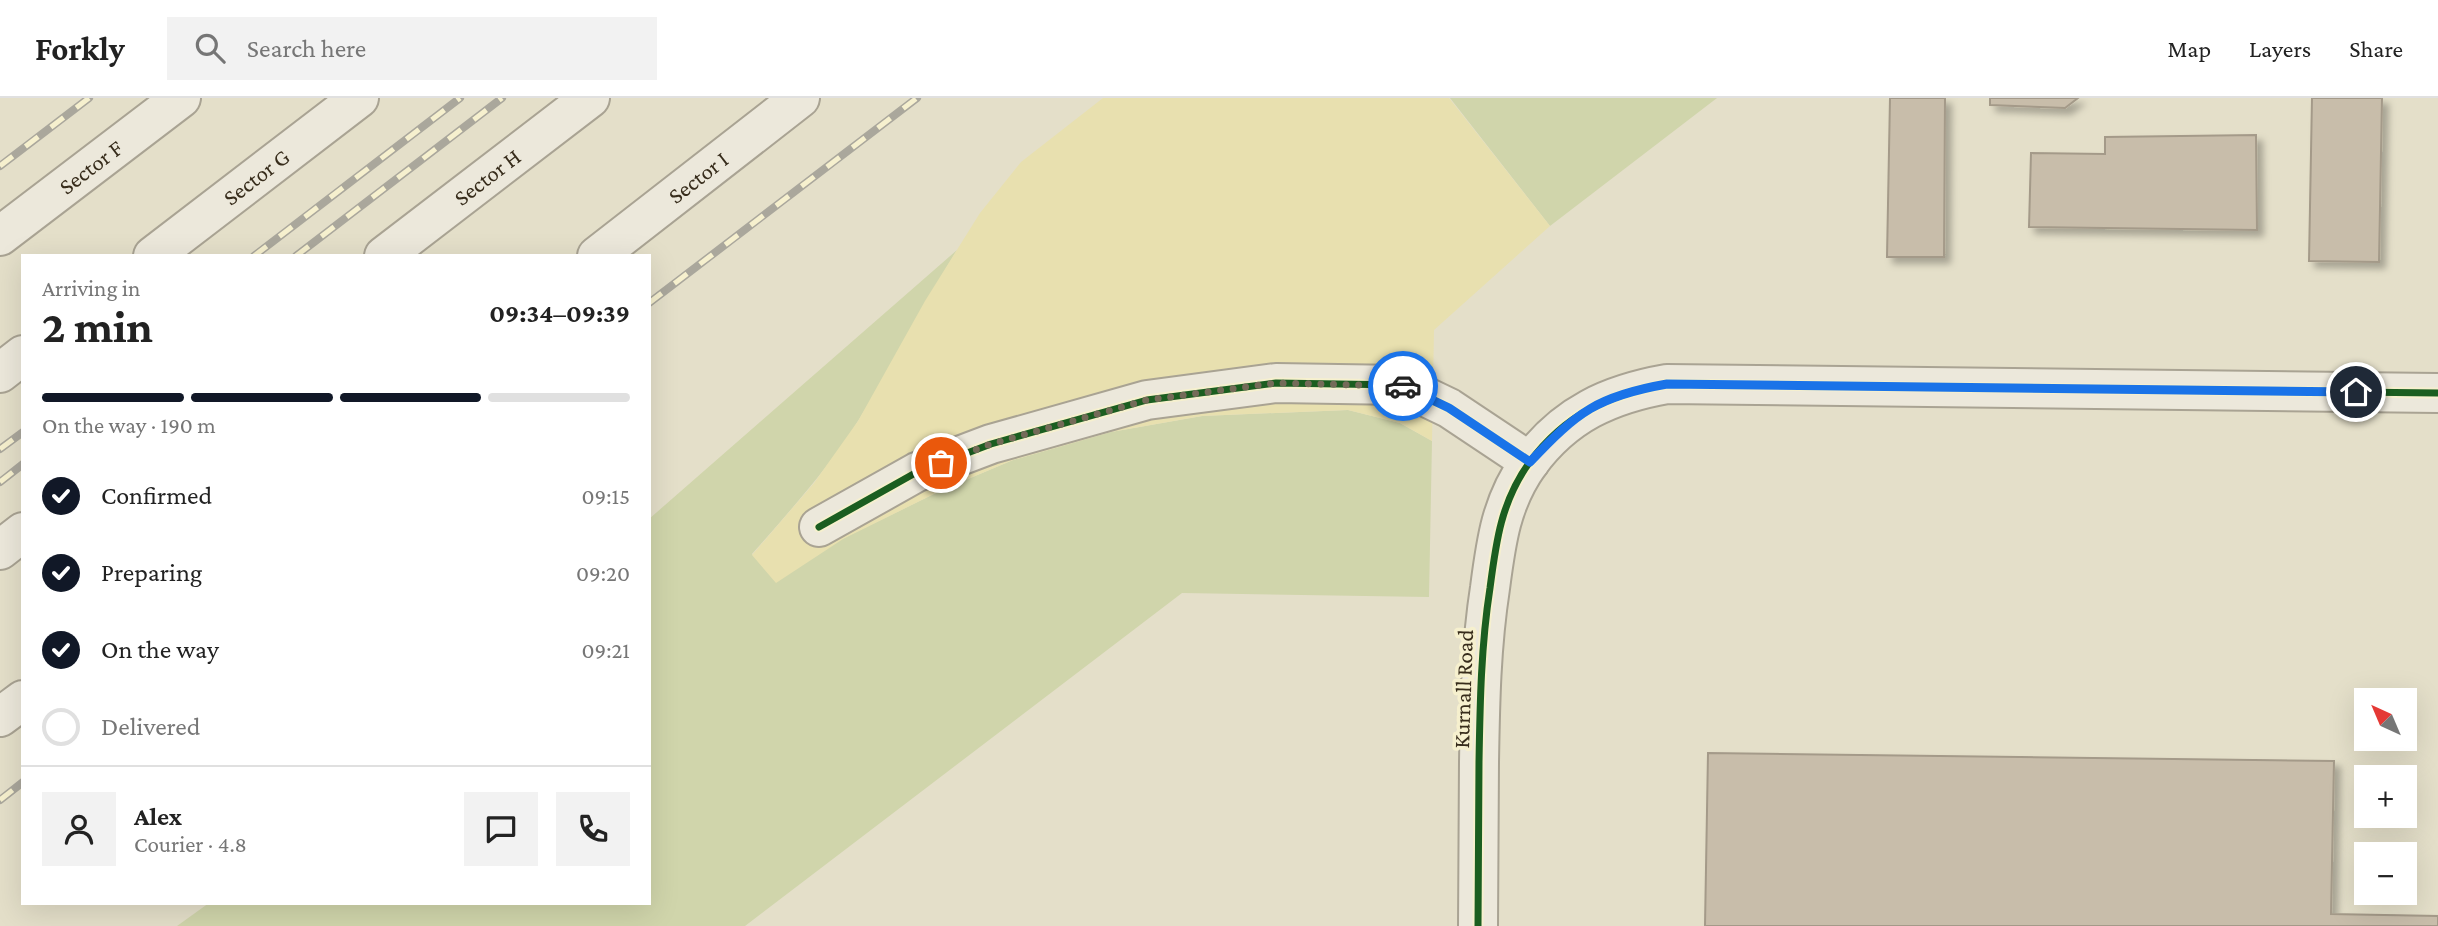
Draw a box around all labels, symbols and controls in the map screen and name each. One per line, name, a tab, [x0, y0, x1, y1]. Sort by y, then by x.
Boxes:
search box	[167, 17, 657, 80]
icon: search	[191, 29, 229, 67]
text: Forkly	[35, 30, 125, 67]
text: Search here	[247, 34, 366, 63]
text: Map	[2167, 35, 2211, 62]
text: Layers	[2249, 35, 2311, 62]
text: Share	[2349, 35, 2403, 62]
street label: Sector F	[54, 134, 128, 199]
street label: Sector G	[218, 143, 294, 210]
street label: Sector H	[449, 143, 526, 211]
street label: Sector I	[663, 146, 733, 209]
text: Arriving in	[42, 275, 140, 301]
text: 09:34–09:39	[489, 299, 630, 328]
text: 2 min	[42, 301, 153, 352]
courier	[1368, 351, 1438, 421]
pin	[2326, 362, 2386, 422]
icon: car	[1384, 367, 1422, 405]
icon: home	[2337, 373, 2375, 411]
text: On the way · 190 m	[42, 412, 216, 438]
pin	[911, 433, 971, 493]
icon: bag	[922, 444, 960, 482]
icon: check	[42, 477, 80, 515]
text: Confirmed	[101, 481, 212, 510]
text: 09:15	[582, 483, 630, 509]
icon: check	[42, 554, 80, 592]
text: Preparing	[101, 558, 202, 587]
text: 09:20	[576, 560, 630, 586]
street label: Kurnall Road	[1448, 629, 1478, 749]
icon: check	[42, 631, 80, 669]
text: On the way	[101, 635, 219, 664]
text: 09:21	[581, 637, 630, 663]
north arrow	[2354, 688, 2417, 751]
map controls	[2354, 688, 2417, 905]
text: Delivered	[101, 712, 200, 741]
button: +	[2354, 765, 2417, 828]
button: person	[42, 792, 116, 866]
button: chat	[464, 792, 538, 866]
button: phone	[556, 792, 630, 866]
text: Alex	[134, 802, 182, 831]
text: Courier · 4.8	[134, 831, 247, 857]
button: −	[2354, 842, 2417, 905]

